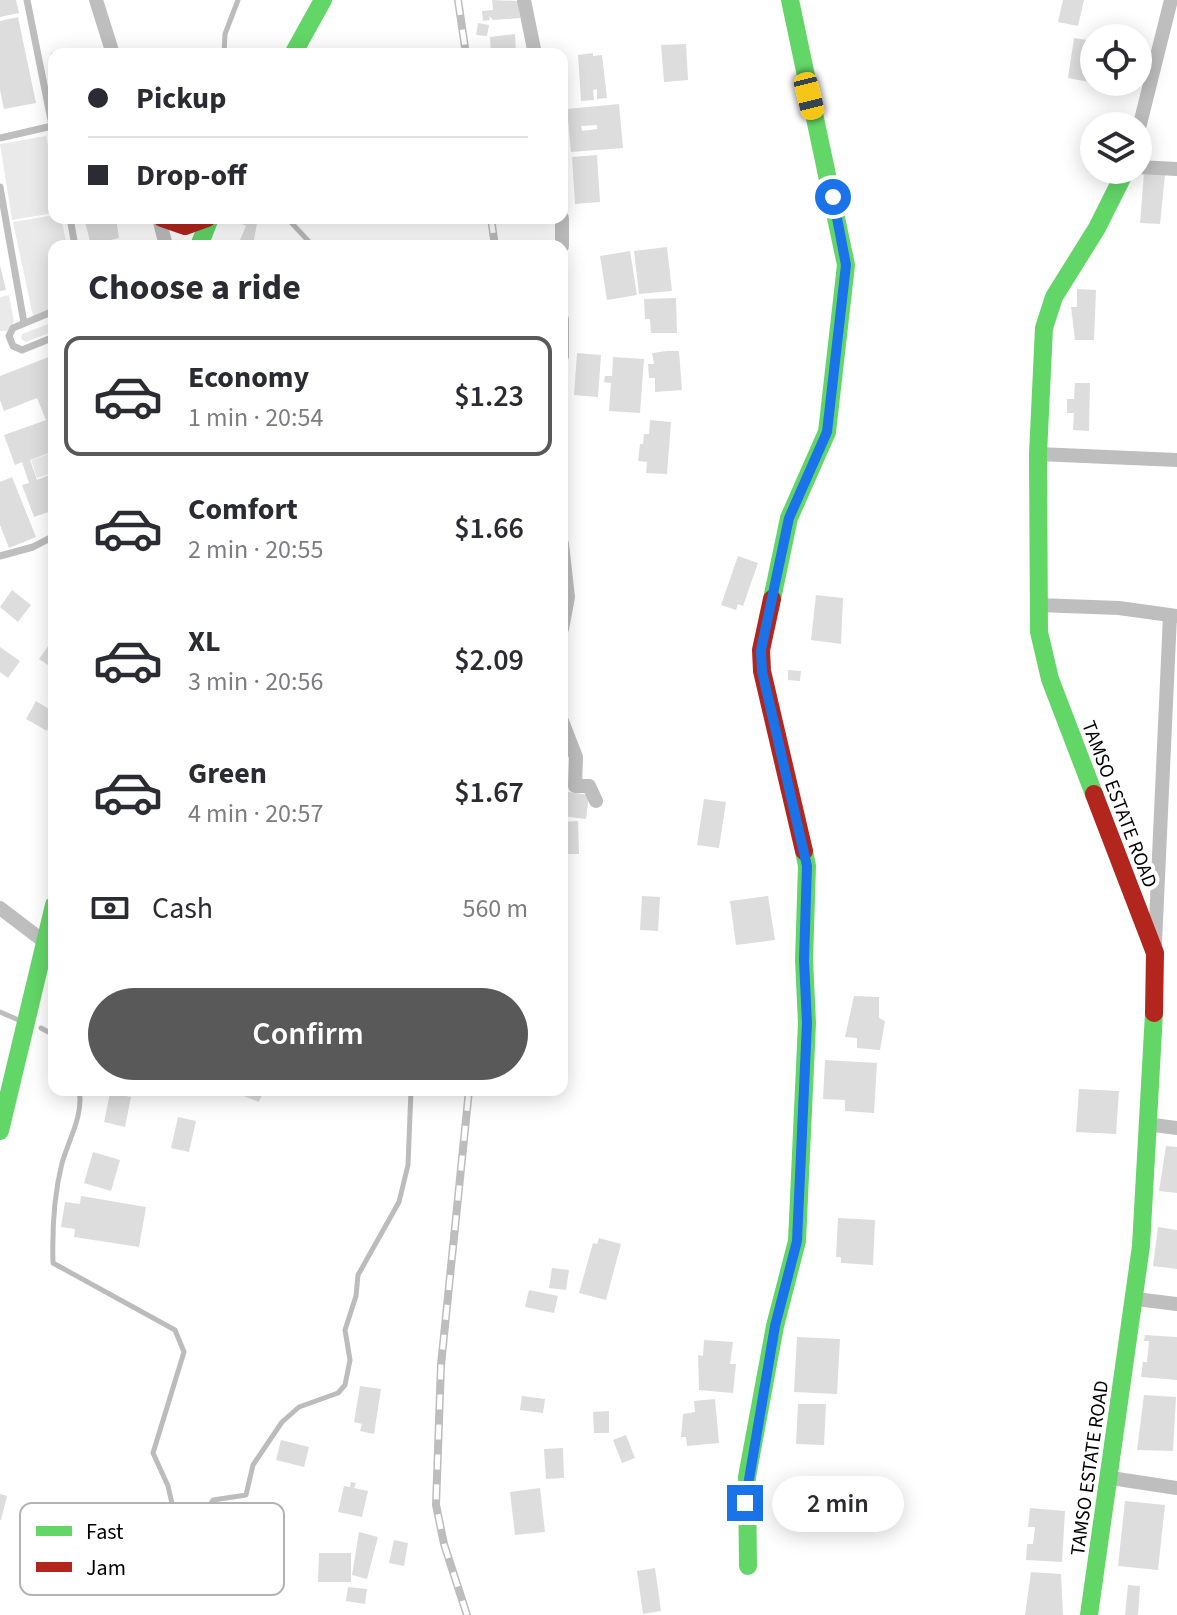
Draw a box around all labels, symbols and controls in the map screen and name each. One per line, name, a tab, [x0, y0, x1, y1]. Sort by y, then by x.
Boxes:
map controls	[1080, 24, 1152, 184]
button: locate	[1080, 24, 1152, 96]
car	[792, 70, 826, 122]
text: Pickup	[136, 77, 226, 120]
button: layers	[1080, 112, 1152, 184]
text: Drop-off	[136, 154, 247, 197]
route start	[815, 179, 851, 215]
text: Choose a ride	[88, 262, 301, 313]
text: Economy	[188, 356, 309, 399]
icon: car	[92, 360, 164, 432]
text: $1.23	[454, 375, 524, 418]
text: 1 min · 20:54	[188, 399, 323, 436]
text: Comfort	[188, 488, 298, 531]
icon: car	[92, 492, 164, 564]
text: $1.66	[454, 507, 524, 550]
text: 2 min · 20:55	[188, 531, 323, 568]
text: XL	[188, 620, 221, 663]
icon: car	[92, 624, 164, 696]
text: $2.09	[454, 639, 524, 682]
text: 3 min · 20:56	[188, 663, 323, 700]
street label: TAMSO ESTATE ROAD	[1074, 717, 1164, 892]
text: Green	[188, 752, 267, 795]
icon: car	[92, 756, 164, 828]
text: $1.67	[454, 771, 524, 814]
text: 4 min · 20:57	[188, 795, 323, 832]
icon: cash	[88, 886, 132, 930]
text: Cash	[152, 887, 213, 930]
text: 560 m	[462, 890, 528, 927]
button: Confirm	[88, 988, 528, 1080]
street label: TAMSO ESTATE ROAD	[1064, 1379, 1116, 1558]
callout: 2 min	[773, 1475, 905, 1531]
route end	[727, 1485, 763, 1521]
text: 2 min	[807, 1485, 869, 1522]
legend	[20, 1503, 284, 1595]
text: Fast	[86, 1516, 124, 1548]
text: Jam	[86, 1552, 126, 1584]

